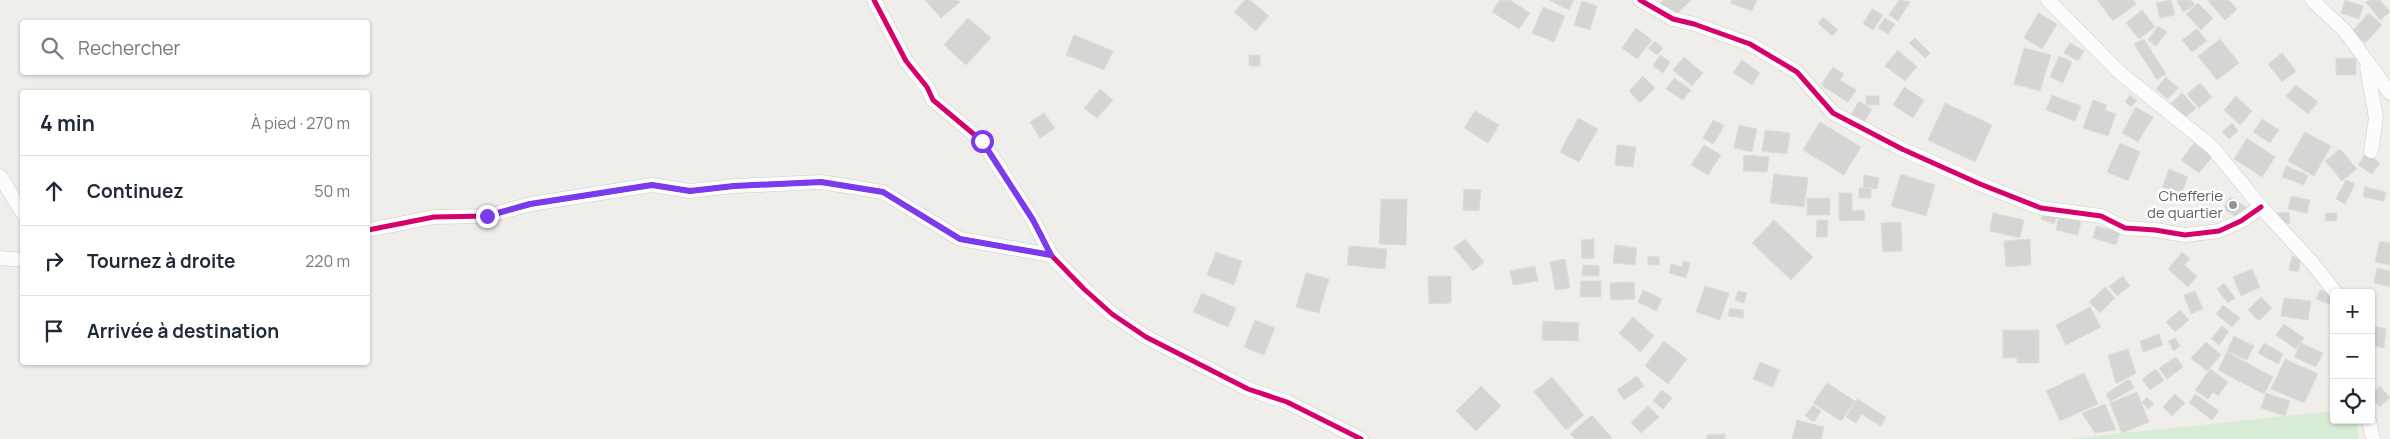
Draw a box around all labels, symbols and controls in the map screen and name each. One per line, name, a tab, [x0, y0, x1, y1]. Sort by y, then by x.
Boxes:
search box	[20, 20, 370, 75]
icon: search	[38, 34, 66, 62]
text: Rechercher	[78, 35, 180, 61]
text: 4 min	[40, 109, 95, 137]
text: À pied · 270 m	[251, 112, 350, 134]
route start	[971, 130, 994, 153]
icon: ahead	[40, 177, 68, 205]
text: Continuez	[87, 178, 184, 204]
text: 50 m	[314, 180, 350, 202]
place label: Chefferie de quartier	[2147, 185, 2224, 223]
marker: Chefferie de quartier	[2227, 199, 2239, 211]
route end	[476, 205, 499, 228]
icon: right	[40, 247, 68, 275]
text: Tournez à droite	[87, 248, 235, 274]
text: 220 m	[305, 250, 350, 272]
map controls	[2330, 289, 2375, 424]
button: +	[2330, 289, 2375, 334]
icon: arrive	[40, 317, 68, 345]
text: Arrivée à destination	[87, 318, 279, 344]
button: −	[2330, 334, 2375, 379]
button: locate	[2330, 379, 2375, 424]

